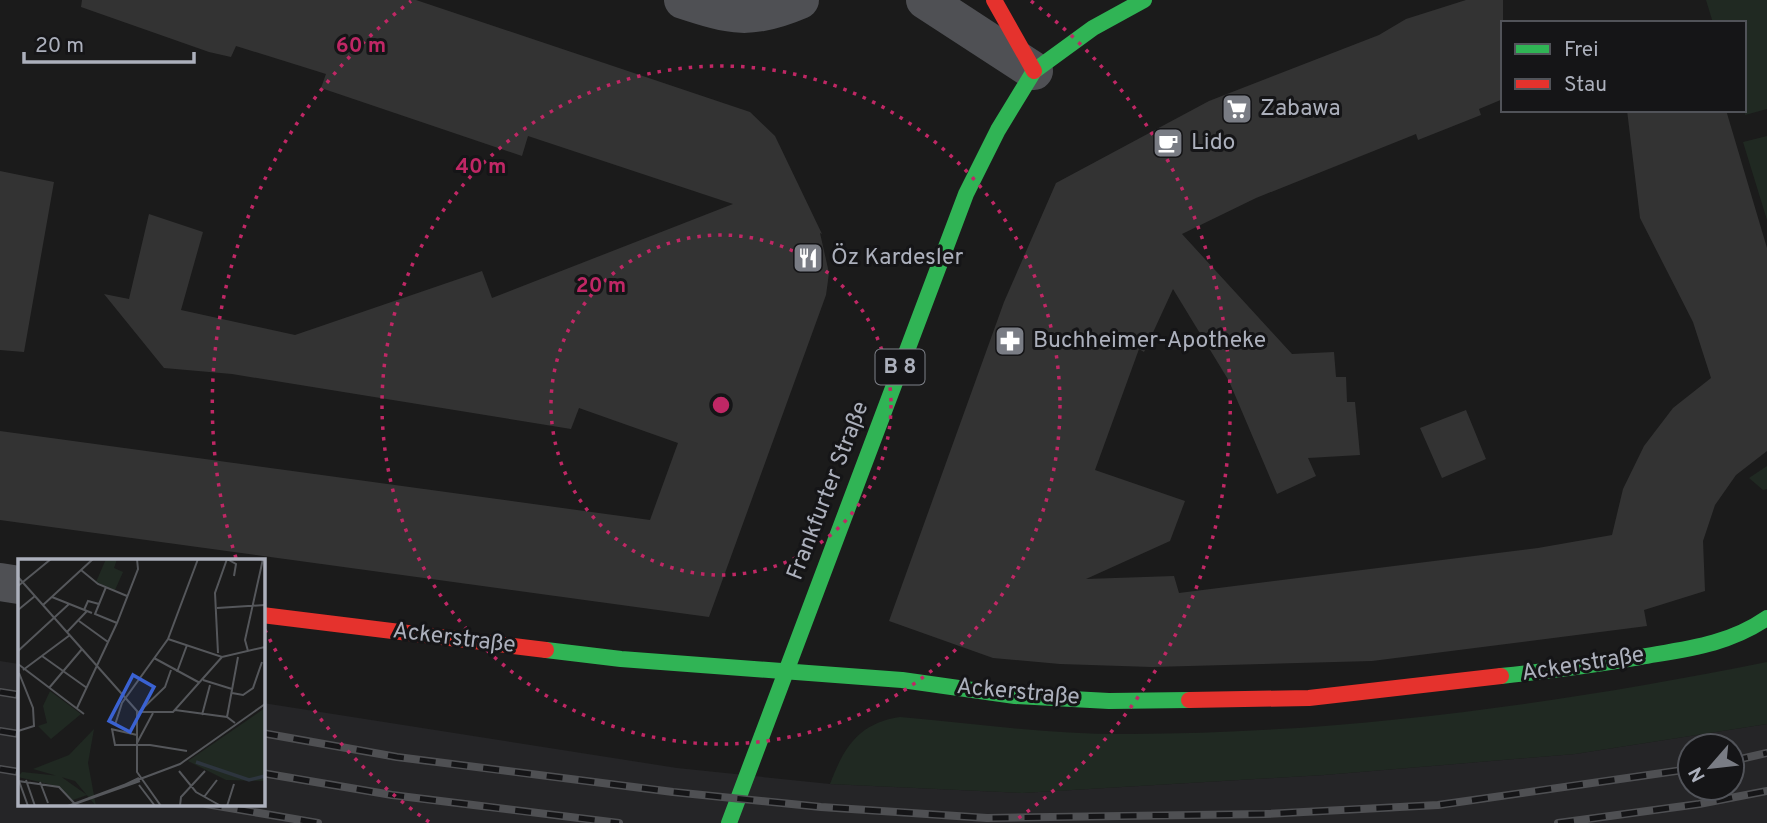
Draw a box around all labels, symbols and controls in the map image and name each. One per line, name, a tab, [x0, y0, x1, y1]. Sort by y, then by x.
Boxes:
scale bar	[24, 21, 194, 65]
legend	[1501, 21, 1746, 112]
text: 20 m	[35, 33, 84, 60]
text: 60 m	[336, 33, 386, 60]
text: Frei	[1564, 37, 1599, 64]
text: Stau	[1564, 72, 1607, 99]
supermarket icon: Zabawa	[1220, 92, 1254, 126]
place label: Zabawa	[1260, 95, 1340, 124]
cafe icon: Lido	[1151, 126, 1185, 160]
place label: Lido	[1191, 129, 1235, 158]
text: 40 m	[456, 154, 506, 181]
restaurant icon: Öz Kardesler	[791, 241, 825, 275]
place label: Öz Kardesler	[831, 243, 963, 273]
text: 20 m	[576, 273, 626, 300]
pharmacy icon: Buchheimer-Apotheke	[993, 324, 1027, 358]
place label: Buchheimer-Apotheke	[1033, 327, 1266, 356]
road number: B 8	[876, 350, 925, 384]
centre of rings	[709, 393, 733, 417]
street label: Frankfurter Straße	[782, 398, 876, 584]
inset map	[18, 559, 264, 806]
street label: Ackerstraße	[391, 617, 517, 661]
street label: Ackerstraße	[1520, 641, 1646, 689]
street label: Ackerstraße	[955, 673, 1081, 713]
north arrow	[1676, 732, 1746, 802]
text: N	[1684, 762, 1712, 786]

